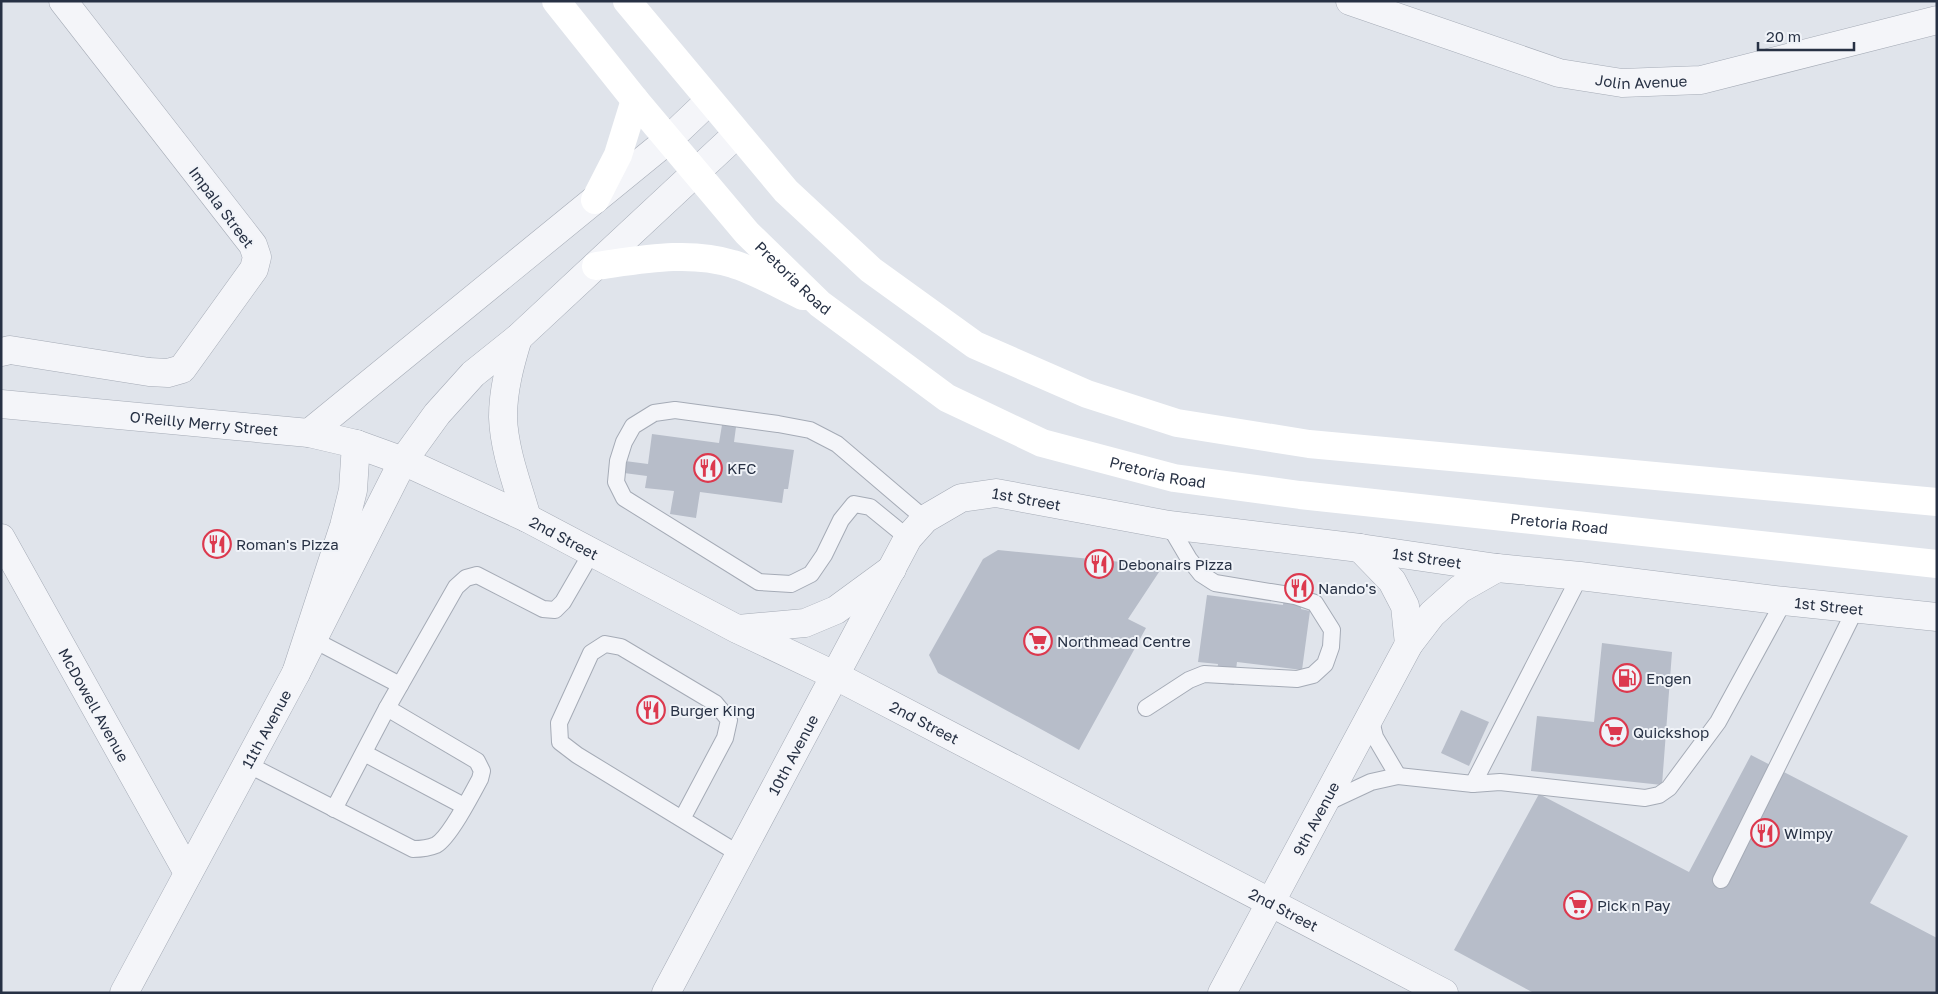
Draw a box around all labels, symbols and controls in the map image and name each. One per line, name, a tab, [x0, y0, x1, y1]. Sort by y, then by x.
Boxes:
scale bar	[1758, 20, 1854, 52]
text: 20 m	[1766, 27, 1801, 45]
street label: Jolin Avenue	[1594, 70, 1688, 92]
street label: Impala Street	[186, 163, 258, 251]
street label: Pretoria Road	[752, 237, 835, 318]
street label: O'Reilly Merry Street	[129, 407, 279, 439]
street label: Pretoria Road	[1108, 452, 1207, 491]
restaurant icon: KFC	[693, 453, 723, 483]
place label: KFC	[727, 459, 756, 477]
street label: 1st Street	[991, 483, 1062, 514]
street label: Pretoria Road	[1510, 509, 1609, 537]
street label: 2nd Street	[527, 512, 602, 563]
restaurant icon: Roman's Pizza	[202, 529, 232, 559]
place label: Roman's Pizza	[236, 535, 339, 553]
street label: 1st Street	[1391, 544, 1463, 572]
restaurant icon: Debonairs Pizza	[1084, 549, 1114, 579]
place label: Debonairs Pizza	[1118, 555, 1232, 573]
restaurant icon: Nando's	[1284, 573, 1314, 603]
place label: Nando's	[1318, 579, 1376, 597]
street label: 1st Street	[1794, 593, 1865, 618]
supermarket icon: Northmead Centre	[1023, 626, 1053, 656]
place label: Northmead Centre	[1057, 632, 1191, 650]
street label: McDowell Avenue	[55, 645, 133, 765]
fuel station icon: Engen	[1612, 663, 1642, 693]
place label: Engen	[1646, 669, 1692, 687]
street label: 11th Avenue	[238, 686, 295, 771]
restaurant icon: Burger King	[636, 695, 666, 725]
street label: 2nd Street	[887, 697, 962, 748]
place label: Burger King	[670, 701, 755, 719]
street label: 10th Avenue	[764, 711, 822, 798]
supermarket icon: Quickshop	[1599, 717, 1629, 747]
place label: Quickshop	[1633, 723, 1709, 741]
street label: 9th Avenue	[1288, 778, 1343, 858]
restaurant icon: Wimpy	[1750, 818, 1780, 848]
place label: Wimpy	[1784, 824, 1834, 842]
street label: 2nd Street	[1246, 884, 1321, 935]
supermarket icon: Pick n Pay	[1563, 890, 1593, 920]
place label: Pick n Pay	[1597, 896, 1671, 914]

